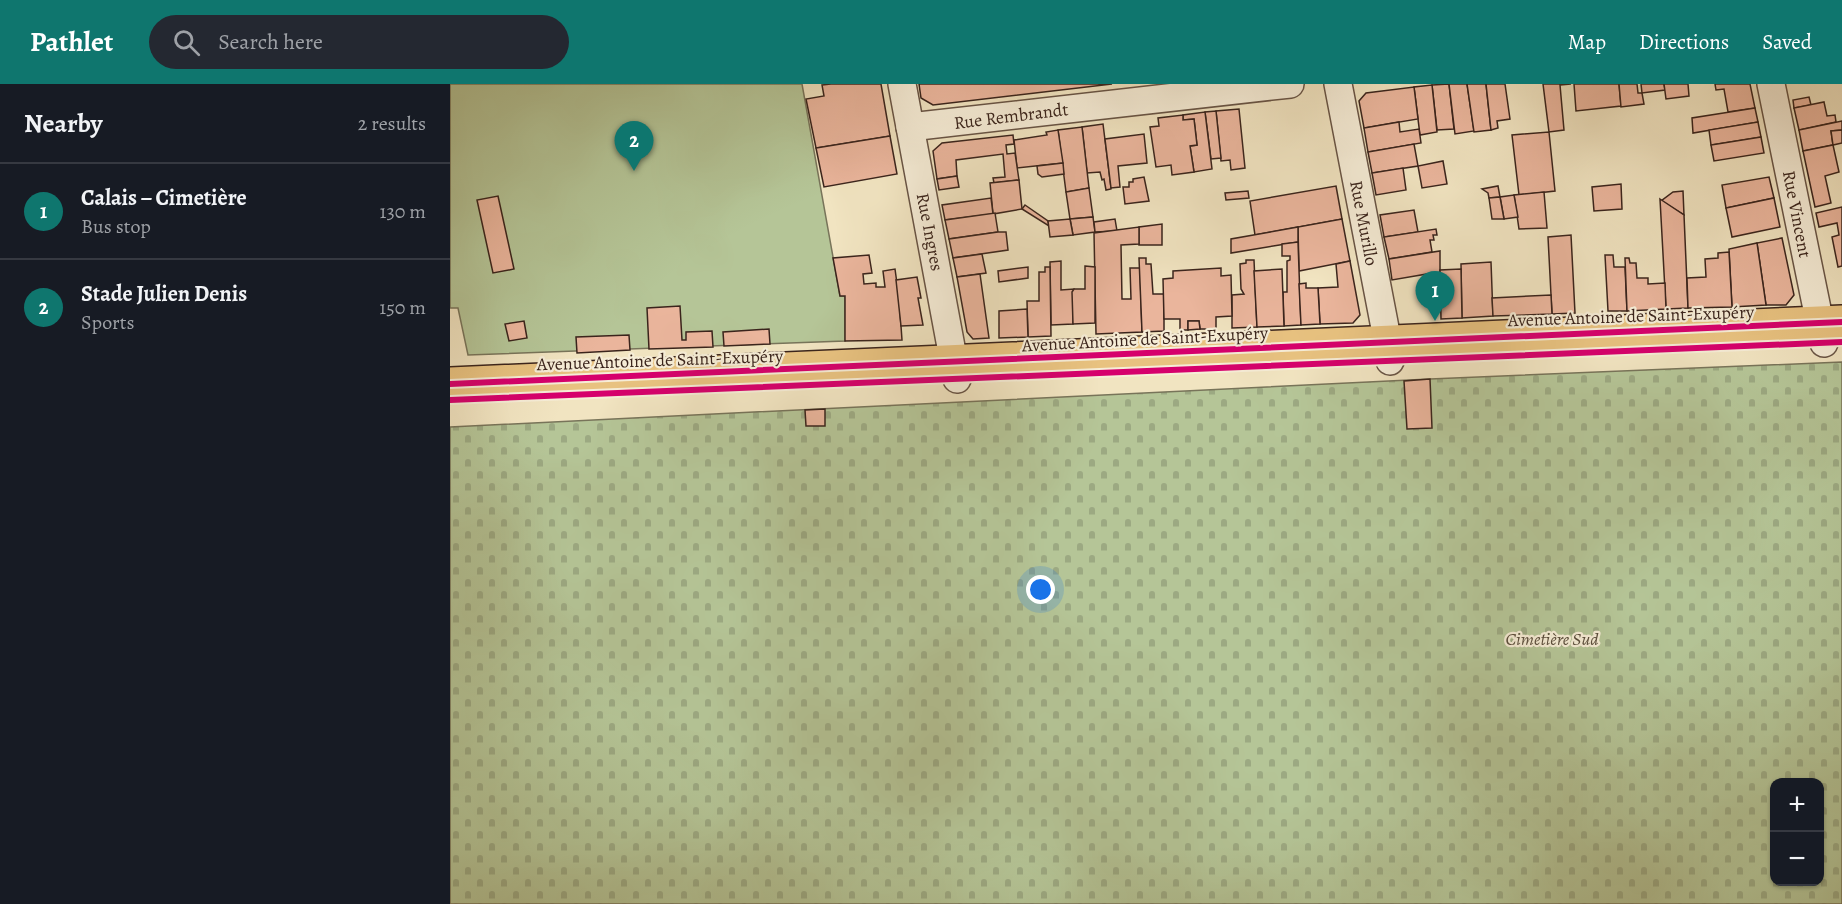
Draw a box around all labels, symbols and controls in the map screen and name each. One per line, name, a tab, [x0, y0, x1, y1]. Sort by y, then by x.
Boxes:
search box	[149, 15, 569, 69]
text: Pathlet	[30, 23, 113, 61]
icon: search	[170, 26, 203, 59]
text: Search here	[218, 27, 323, 57]
text: Map	[1568, 28, 1606, 56]
text: Directions	[1639, 28, 1729, 56]
text: Saved	[1762, 28, 1812, 56]
street label: Rue Rembrandt	[952, 97, 1070, 135]
text: Nearby	[24, 106, 103, 141]
text: 2 results	[358, 110, 426, 137]
pin: 2	[614, 122, 654, 171]
street label: Rue Vincent	[1777, 168, 1817, 260]
street label: Rue Murillo	[1344, 178, 1384, 268]
text: Calais – Cimetière	[81, 183, 247, 213]
street label: Rue Ingres	[911, 191, 949, 273]
text: 1	[40, 198, 47, 225]
text: 130 m	[380, 198, 426, 225]
text: Bus stop	[81, 213, 151, 240]
pin: 1	[1416, 272, 1454, 321]
text: Stade Julien Denis	[81, 279, 247, 309]
text: 2	[39, 294, 48, 321]
text: 150 m	[379, 294, 426, 321]
street label: Avenue Antoine de Saint-Exupéry	[1506, 300, 1756, 332]
text: Sports	[81, 309, 134, 336]
street label: Avenue Antoine de Saint-Exupéry	[1020, 321, 1270, 357]
street label: Avenue Antoine de Saint-Exupéry	[535, 344, 785, 376]
your location	[1026, 575, 1055, 604]
park label: Cimetière Sud	[1505, 627, 1599, 651]
map controls	[1770, 778, 1824, 886]
button: +	[1770, 778, 1824, 832]
button: −	[1770, 832, 1824, 886]

